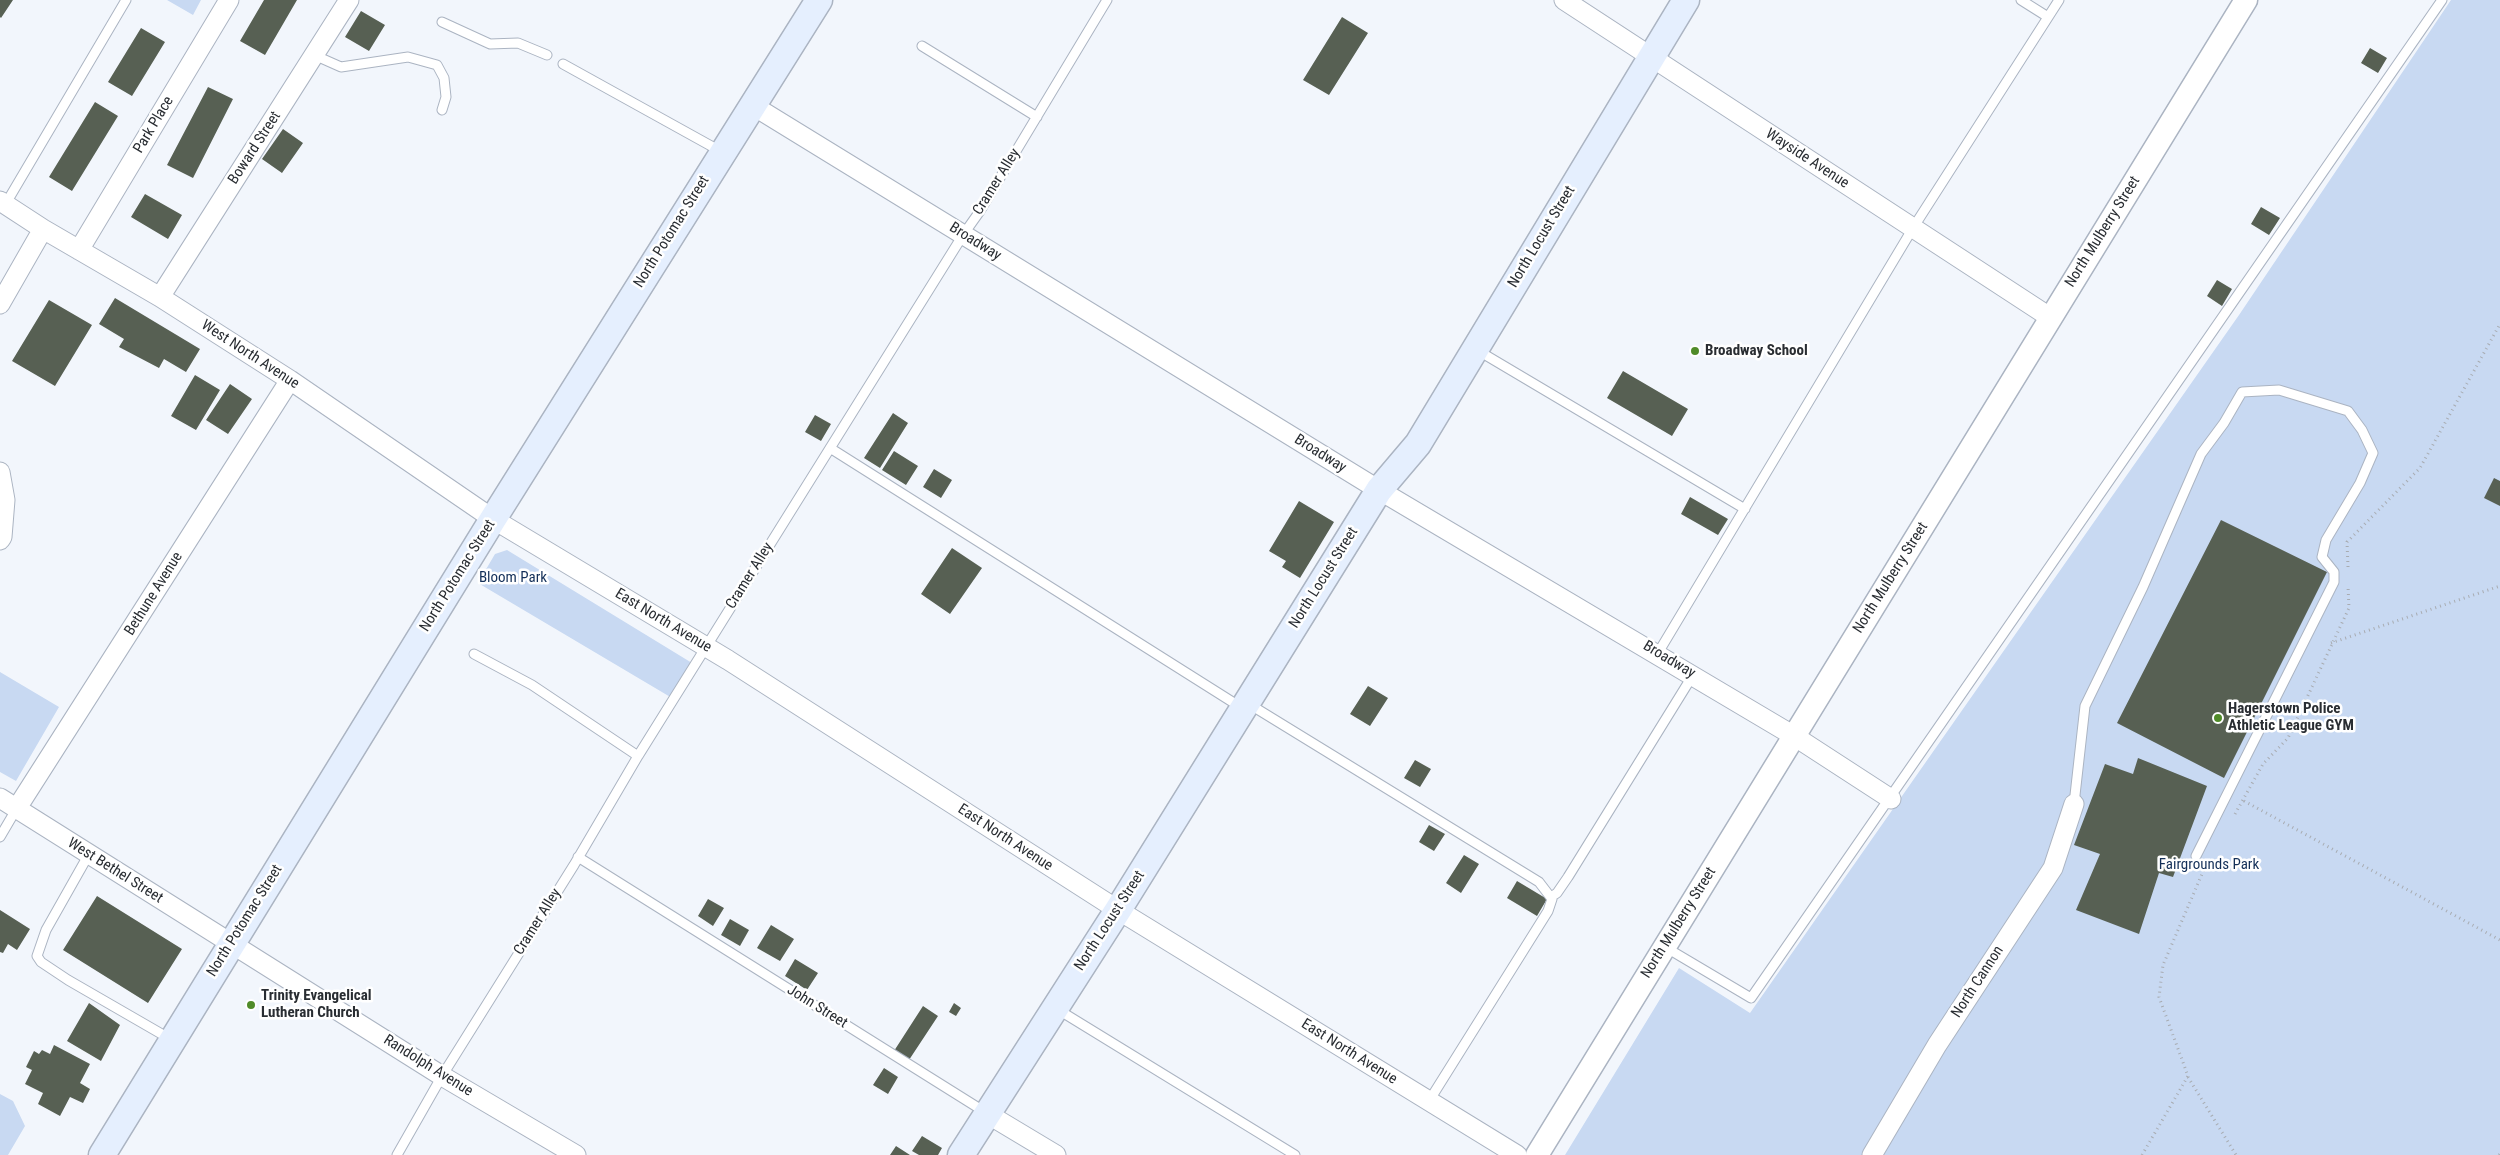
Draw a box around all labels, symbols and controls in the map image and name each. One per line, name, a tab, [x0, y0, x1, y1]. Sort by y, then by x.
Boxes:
street label: Park Place	[130, 93, 178, 157]
street label: Boward Street	[225, 108, 285, 188]
street label: Wayside Avenue	[1762, 125, 1852, 193]
street label: Cramer Alley	[969, 145, 1025, 219]
street label: North Potomac Street	[630, 173, 714, 291]
street label: North Mulberry Street	[2062, 173, 2144, 291]
street label: North Locust Street	[1505, 183, 1579, 291]
street label: Broadway	[946, 219, 1004, 265]
street label: West North Avenue	[198, 317, 302, 393]
place label: Broadway School	[1705, 342, 1808, 360]
marker: Broadway School	[1689, 345, 1701, 357]
street label: Broadway	[1291, 431, 1349, 477]
street label: North Potomac Street	[416, 517, 500, 635]
street label: North Mulberry Street	[1850, 519, 1932, 637]
street label: North Locust Street	[1286, 524, 1362, 632]
street label: Cramer Alley	[722, 539, 778, 613]
street label: Bethune Avenue	[121, 549, 187, 639]
park label: Bloom Park	[479, 569, 547, 587]
street label: East North Avenue	[611, 585, 715, 657]
street label: Broadway	[1640, 637, 1698, 683]
place label: Hagerstown Police Athletic League GYM	[2228, 700, 2354, 735]
marker: Hagerstown Police Athletic League GYM	[2212, 712, 2224, 724]
street label: East North Avenue	[954, 801, 1056, 875]
street label: West Bethel Street	[64, 835, 166, 907]
park label: Fairgrounds Park	[2159, 856, 2259, 874]
street label: North Potomac Street	[203, 862, 287, 980]
street label: North Mulberry Street	[1638, 864, 1720, 982]
street label: North Locust Street	[1071, 868, 1149, 974]
street label: Cramer Alley	[510, 885, 566, 959]
street label: North Cannon	[1948, 943, 2008, 1021]
street label: John Street	[783, 981, 851, 1033]
place label: Trinity Evangelical Lutheran Church	[261, 987, 372, 1022]
marker: Trinity Evangelical Lutheran Church	[245, 999, 257, 1011]
street label: East North Avenue	[1298, 1015, 1400, 1089]
street label: Randolph Avenue	[380, 1031, 476, 1101]

